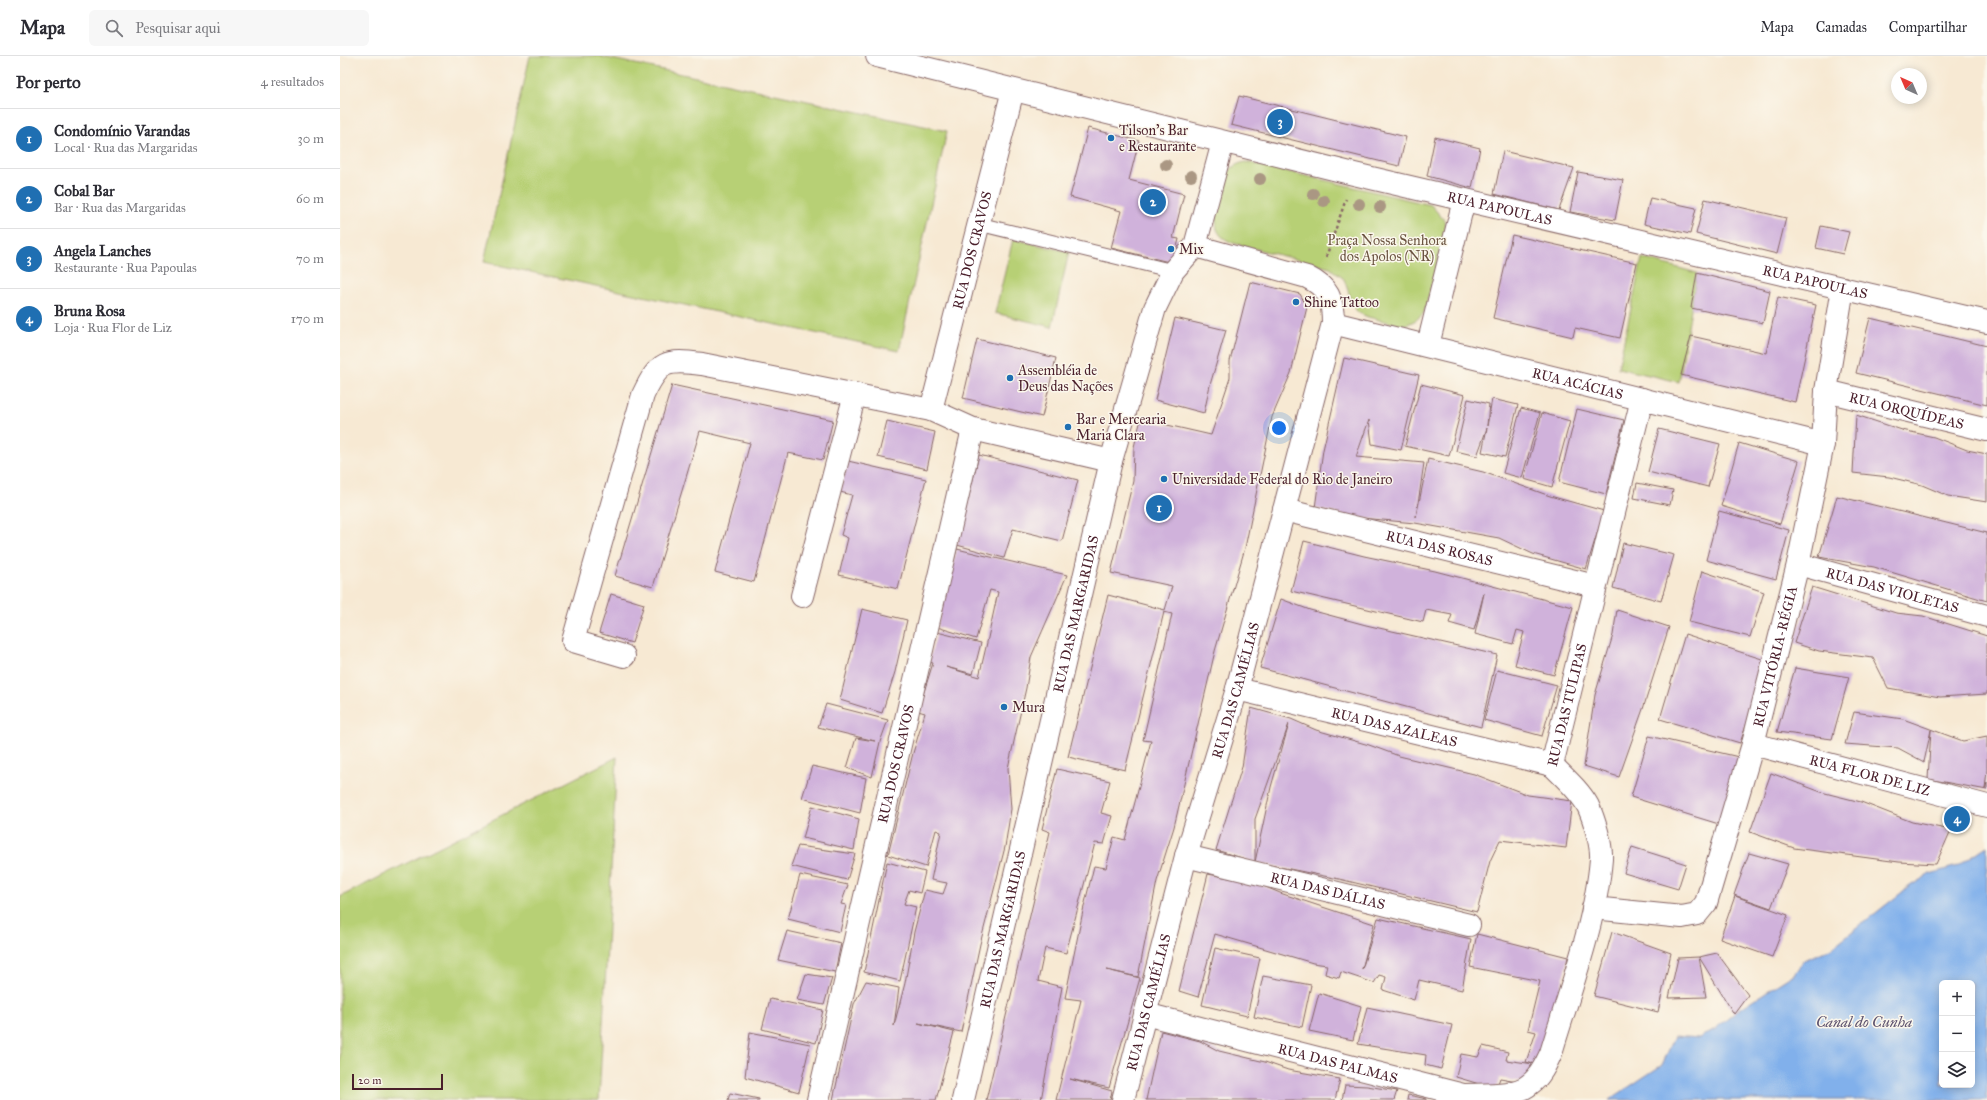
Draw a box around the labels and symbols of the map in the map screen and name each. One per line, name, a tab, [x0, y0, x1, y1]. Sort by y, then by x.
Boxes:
north arrow	[1891, 68, 1927, 104]
pin: 3	[1267, 107, 1293, 137]
place label: Tilson's Bar e Restaurante	[1119, 122, 1197, 155]
marker: Tilson's Bar e Restaurante	[1106, 133, 1116, 143]
pin: 2	[1140, 187, 1166, 217]
street label: RUA PAPOULAS	[1445, 188, 1554, 229]
street label: RUA DOS CRAVOS	[949, 189, 995, 311]
park label: Praça Nossa Senhora dos Apolos (NR)	[1327, 232, 1447, 266]
place label: Mix	[1179, 241, 1204, 258]
marker: Mix	[1166, 244, 1176, 254]
street label: RUA PAPOULAS	[1761, 261, 1869, 302]
place label: Shine Tattoo	[1304, 294, 1379, 311]
marker: Shine Tattoo	[1291, 297, 1301, 307]
place label: Assembléia de Deus das Nações	[1017, 362, 1113, 395]
street label: RUA ACÁCIAS	[1530, 364, 1625, 403]
marker: Assembléia de Deus das Nações	[1005, 373, 1015, 383]
street label: RUA ORQUÍDEAS	[1847, 388, 1966, 433]
place label: Bar e Mercearia Maria Clara	[1076, 411, 1166, 444]
your location	[1269, 418, 1289, 438]
marker: Bar e Mercearia Maria Clara	[1063, 422, 1073, 432]
place label: Universidade Federal do Rio de Janeiro	[1172, 471, 1393, 489]
marker: Universidade Federal do Rio de Janeiro	[1159, 474, 1169, 484]
pin: 1	[1146, 493, 1172, 523]
street label: RUA DAS ROSAS	[1384, 527, 1495, 569]
street label: RUA DAS MARGARIDAS	[1049, 534, 1102, 694]
street label: RUA DAS VIOLETAS	[1824, 564, 1961, 616]
street label: RUA VITÓRIA-RÉGIA	[1749, 584, 1801, 729]
street label: RUA DAS CAMÉLIAS	[1208, 620, 1263, 760]
street label: RUA DAS TULIPAS	[1544, 642, 1590, 768]
place label: Mura	[1012, 699, 1045, 716]
marker: Mura	[999, 702, 1009, 712]
street label: RUA DOS CRAVOS	[874, 703, 918, 825]
street label: RUA DAS AZALEAS	[1330, 704, 1459, 750]
street label: RUA FLOR DE LIZ	[1808, 751, 1932, 799]
pin: 4	[1944, 804, 1970, 834]
street label: RUA DAS MARGARIDAS	[976, 849, 1029, 1010]
street label: RUA DAS DÁLIAS	[1269, 868, 1387, 913]
street label: RUA DAS CAMÉLIAS	[1122, 932, 1174, 1073]
water label: Canal do Cunha	[1816, 1013, 1912, 1031]
street label: RUA DAS PALMAS	[1276, 1040, 1400, 1087]
scale bar	[352, 1072, 443, 1091]

